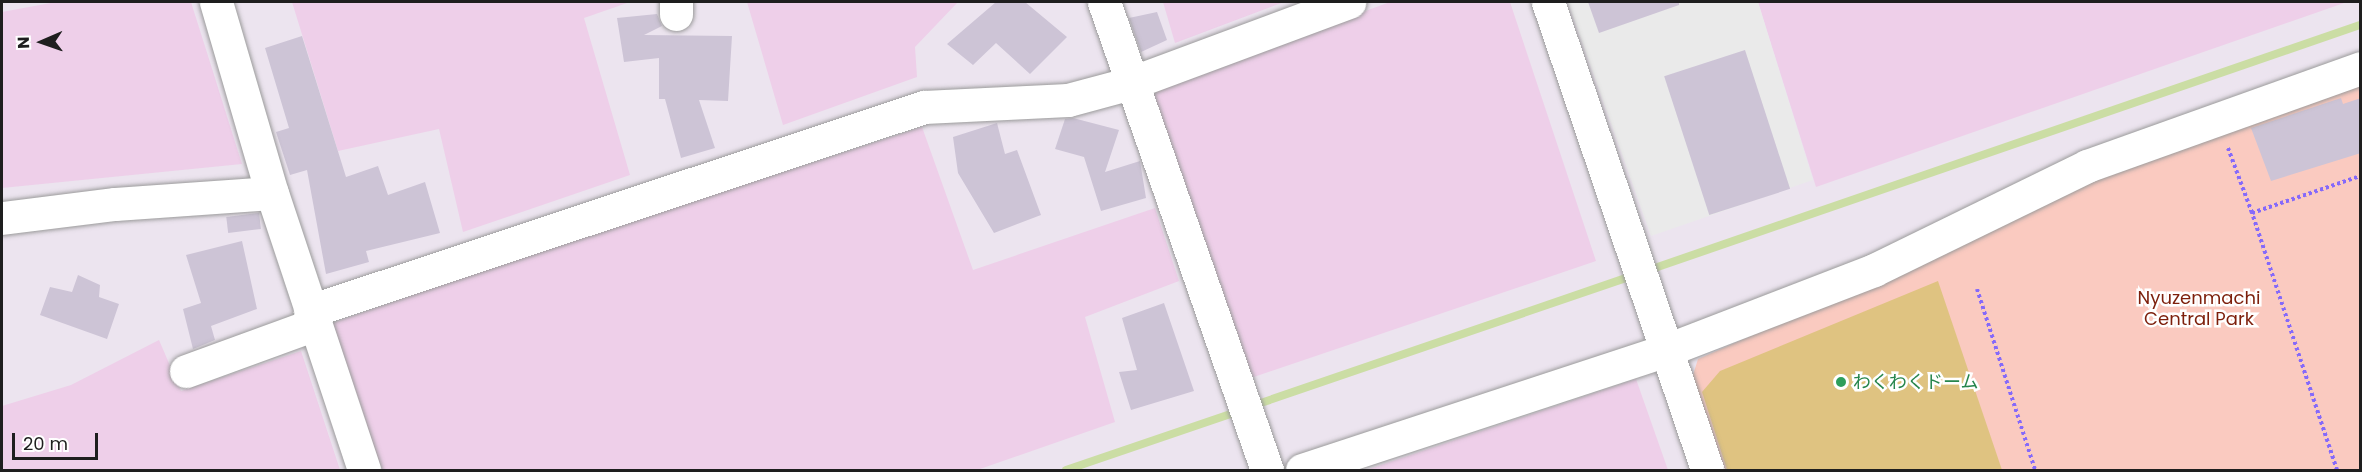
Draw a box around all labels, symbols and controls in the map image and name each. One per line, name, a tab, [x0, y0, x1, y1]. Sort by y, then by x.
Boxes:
north arrow	[12, 12, 72, 72]
text: N	[12, 36, 35, 49]
park label: Nyuzenmachi Central Park	[2138, 288, 2260, 330]
place label: わくわくドーム	[1853, 371, 1979, 393]
marker: わくわくドーム	[1834, 375, 1848, 389]
scale bar	[15, 421, 100, 459]
text: 20 m	[23, 431, 68, 456]

